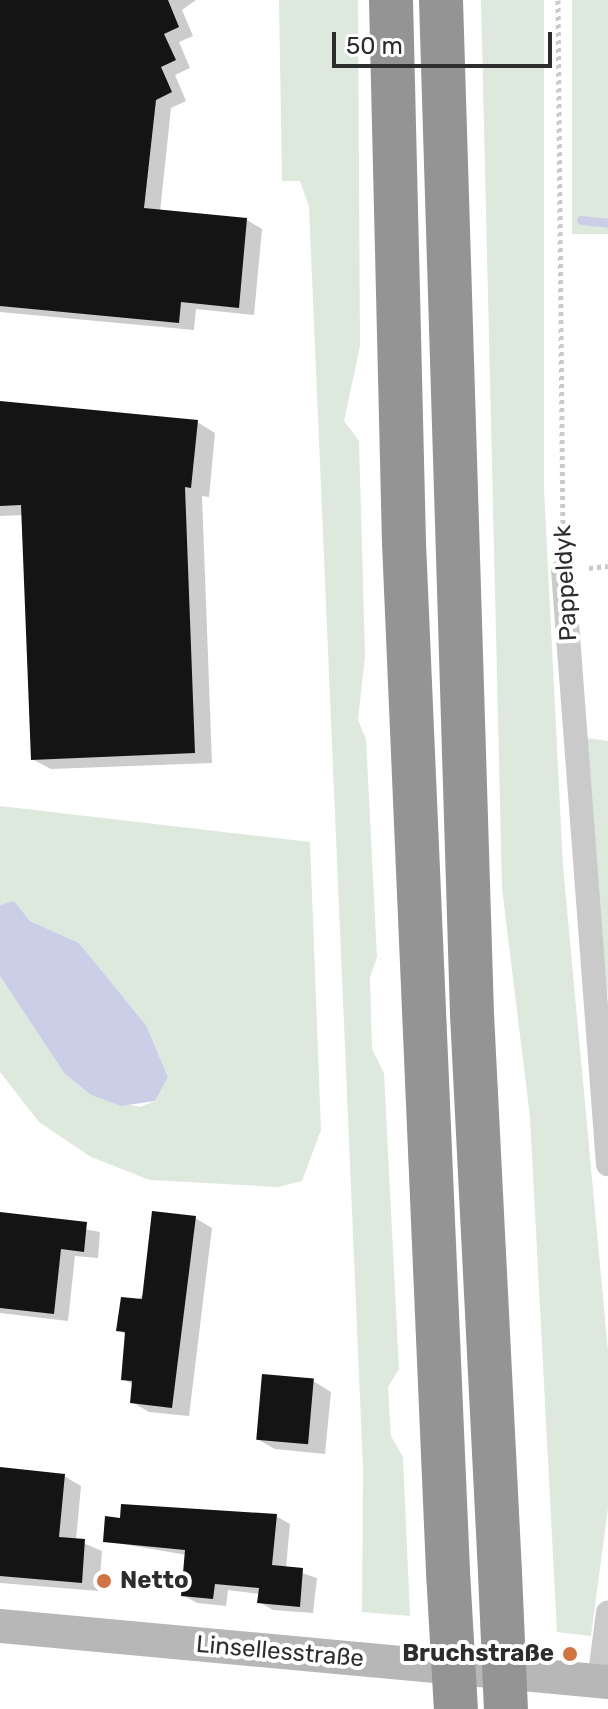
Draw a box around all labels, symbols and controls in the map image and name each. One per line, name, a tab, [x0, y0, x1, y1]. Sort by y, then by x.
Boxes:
scale bar	[336, 16, 556, 66]
text: 50 m	[346, 32, 403, 60]
street label: Pappeldyk	[549, 524, 583, 642]
place label: Netto	[120, 1567, 189, 1595]
marker: Netto	[95, 1572, 113, 1590]
street label: Linsellesstraße	[195, 1630, 365, 1674]
place label: Bruchstraße	[402, 1640, 554, 1668]
marker: Bruchstraße	[561, 1645, 579, 1663]

